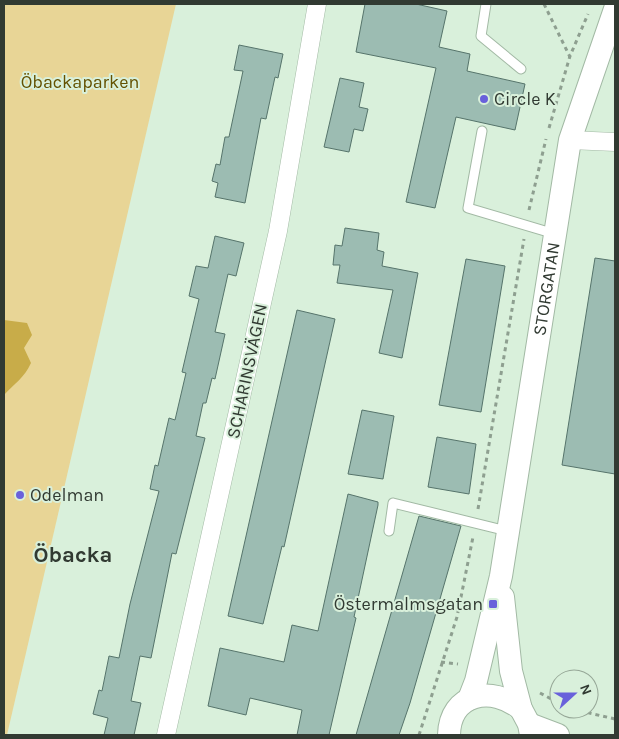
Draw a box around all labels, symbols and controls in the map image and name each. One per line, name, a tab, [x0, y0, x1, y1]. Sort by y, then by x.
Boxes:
park label: Öbackaparken	[21, 71, 139, 93]
place label: Circle K	[494, 88, 556, 110]
marker: Circle K	[478, 93, 490, 105]
street label: STORGATAN	[528, 240, 565, 337]
street label: SCHARINSVÄGEN	[222, 301, 272, 441]
place label: Odelman	[30, 484, 104, 506]
marker: Odelman	[14, 489, 26, 501]
district label: Öbacka	[34, 542, 112, 568]
place label: Östermalmsgatan	[334, 593, 483, 615]
marker: Östermalmsgatan	[487, 598, 499, 610]
north arrow	[549, 669, 599, 719]
text: N	[576, 682, 595, 697]

